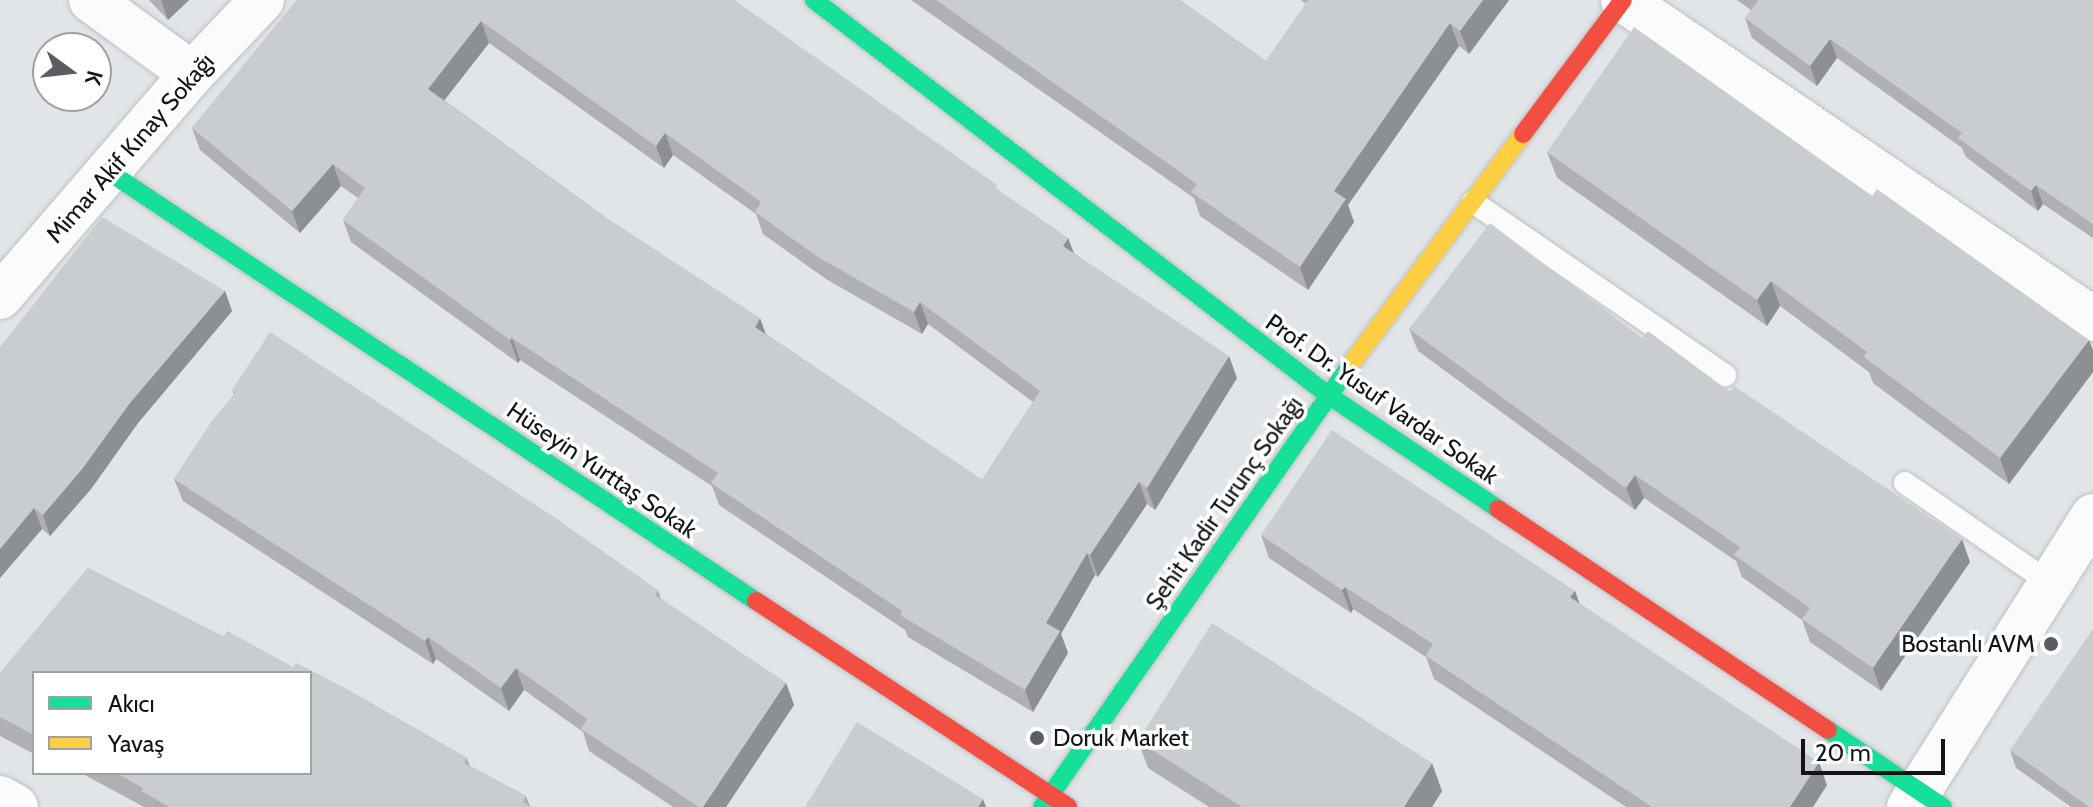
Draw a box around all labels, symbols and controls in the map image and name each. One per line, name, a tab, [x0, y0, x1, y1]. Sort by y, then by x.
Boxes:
north arrow	[32, 32, 112, 112]
street label: Mimar Akif Kınay Sokağı	[40, 47, 220, 249]
street label: Prof. Dr. Yusuf Vardar Sokak	[1260, 308, 1504, 490]
street label: Şehit Kadir Turunç Sokağı	[1139, 391, 1309, 615]
street label: Hüseyin Yurttaş Sokak	[502, 396, 702, 544]
place label: Bostanlı AVM	[1901, 630, 2035, 658]
marker: Bostanlı AVM	[2042, 635, 2060, 653]
legend	[32, 671, 312, 775]
text: Akıcı	[108, 689, 155, 718]
scale bar	[1805, 723, 1949, 773]
place label: Doruk Market	[1053, 724, 1189, 752]
text: Yavaş	[108, 729, 164, 758]
marker: Doruk Market	[1028, 729, 1046, 747]
text: 20 m	[1815, 738, 1871, 767]

